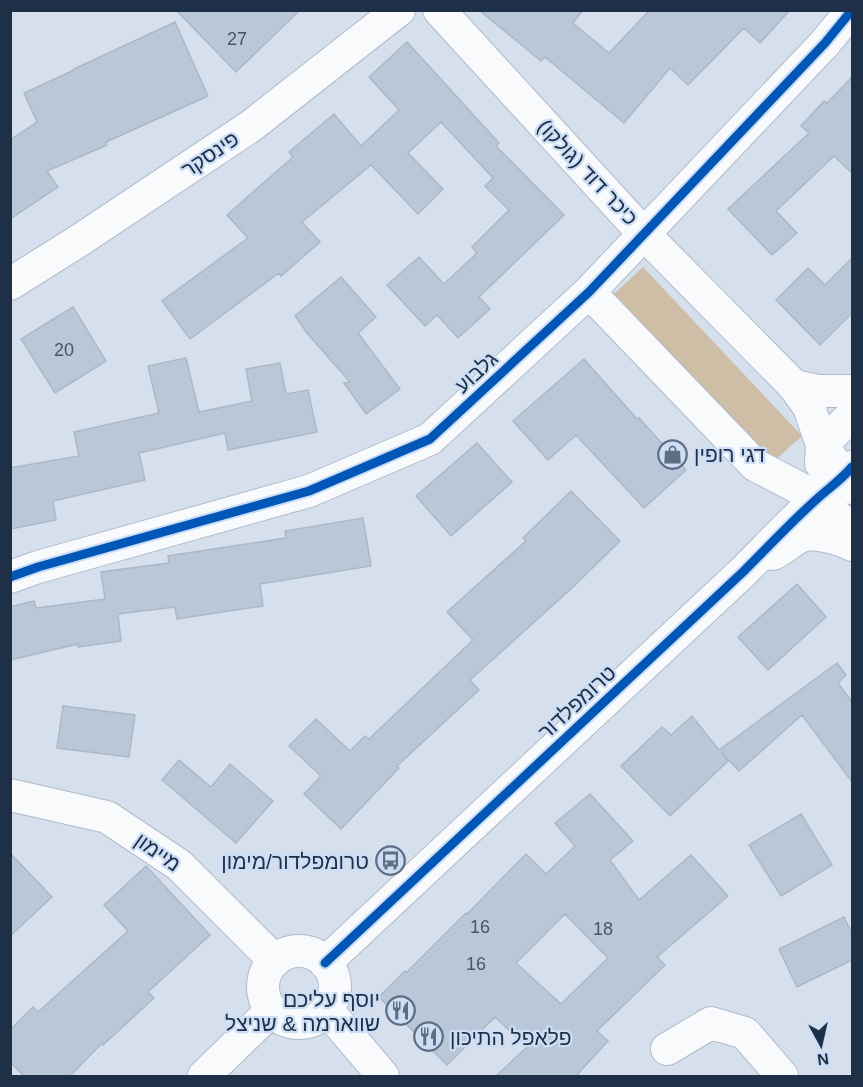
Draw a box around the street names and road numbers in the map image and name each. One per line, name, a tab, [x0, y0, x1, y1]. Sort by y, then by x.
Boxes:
street label: כיכר דוד (גולקו)	[533, 114, 643, 230]
street label: פינסקר	[177, 127, 243, 181]
street label: גלבוע	[450, 347, 502, 397]
street label: טרומפלדור	[534, 660, 620, 744]
street label: מיימון	[131, 828, 185, 876]

